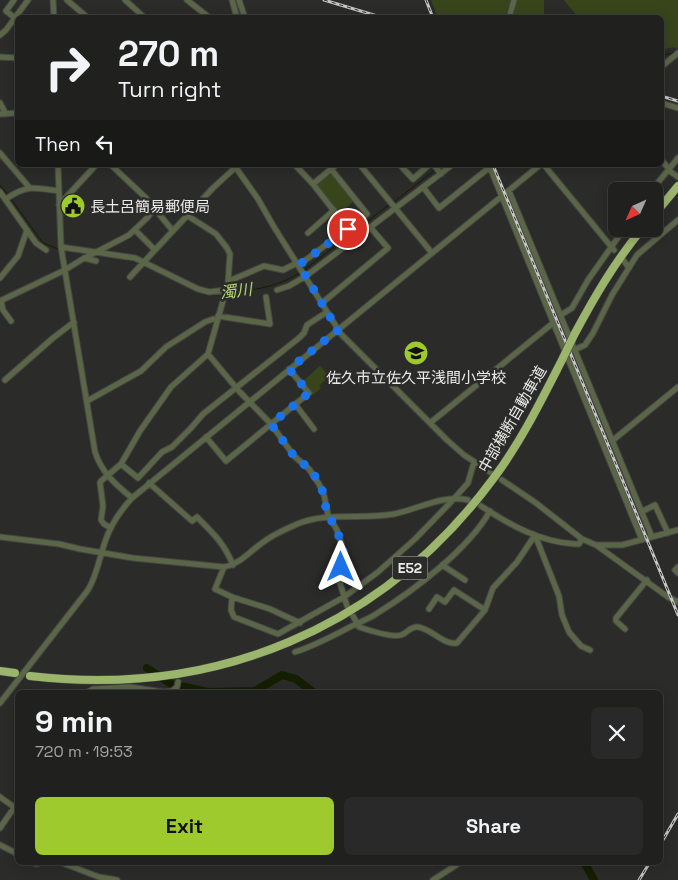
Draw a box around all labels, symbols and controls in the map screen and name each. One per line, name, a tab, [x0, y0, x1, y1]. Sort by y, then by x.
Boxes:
text: 270 m	[118, 32, 219, 76]
icon: right	[35, 35, 100, 100]
text: Turn right	[118, 75, 221, 103]
icon: left	[91, 130, 119, 158]
text: Then	[35, 132, 81, 157]
north arrow	[608, 182, 662, 238]
map controls	[608, 182, 663, 237]
public building icon: 長土呂簡易郵便局	[60, 193, 86, 219]
place label: 長土呂簡易郵便局	[90, 197, 210, 216]
pin	[327, 208, 369, 250]
icon: arrive	[334, 215, 362, 243]
water label: 濁川	[219, 278, 255, 303]
school or university icon: 佐久市立佐久平浅間小学校	[403, 340, 429, 366]
street label: 中部横断自動車道	[474, 362, 550, 476]
place label: 佐久市立佐久平浅間小学校	[326, 368, 506, 387]
position arrow	[314, 540, 366, 592]
road number: E52	[392, 556, 428, 580]
text: 9 min	[35, 702, 113, 741]
button: close	[591, 707, 643, 759]
text: 720 m · 19:53	[35, 741, 133, 762]
button: Exit	[35, 797, 334, 855]
button: Share	[344, 797, 643, 855]

